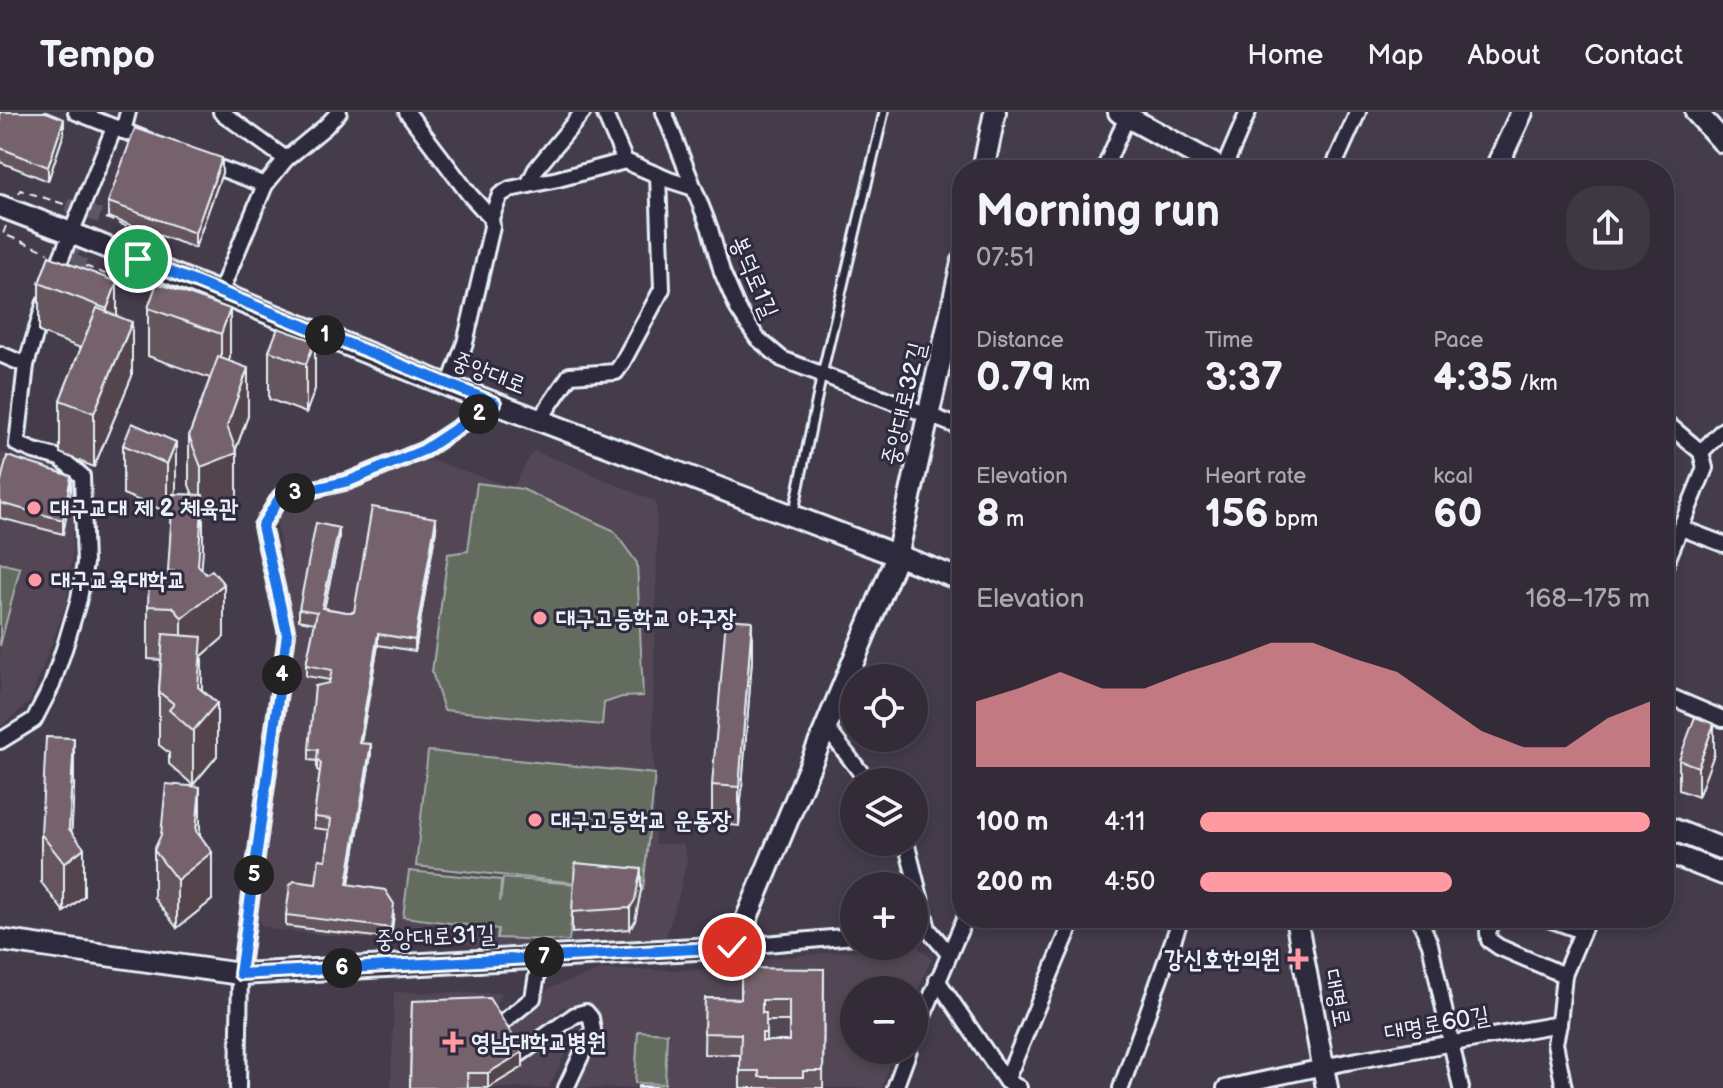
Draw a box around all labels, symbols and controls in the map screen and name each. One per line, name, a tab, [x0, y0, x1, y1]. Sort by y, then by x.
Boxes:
text: Tempo	[40, 33, 155, 78]
text: Home	[1247, 39, 1323, 72]
text: Map	[1367, 39, 1424, 72]
text: About	[1468, 39, 1540, 72]
text: Contact	[1584, 39, 1683, 72]
text: Morning run	[976, 186, 1220, 239]
button: share	[1566, 186, 1650, 270]
pin	[104, 225, 172, 293]
street label: 봉덕로1길	[724, 232, 784, 322]
icon: arrive	[116, 237, 160, 281]
text: 07:51	[976, 243, 1034, 274]
pin: 1	[305, 315, 345, 355]
text: 1	[320, 321, 330, 348]
text: Distance	[976, 327, 1064, 354]
text: Time	[1205, 327, 1253, 354]
text: Pace	[1433, 327, 1484, 354]
street label: 중앙대로32길	[876, 340, 932, 468]
street label: 중앙대로	[448, 346, 530, 400]
text: 0.79	[976, 354, 1055, 402]
text: 3:37	[1205, 354, 1283, 402]
text: 4:35	[1433, 354, 1513, 402]
text: km	[1055, 370, 1090, 397]
text: /km	[1513, 370, 1558, 397]
pin: 2	[459, 394, 499, 434]
text: 2	[472, 400, 486, 427]
text: Elevation	[976, 463, 1068, 490]
text: Heart rate	[1205, 463, 1306, 490]
text: kcal	[1433, 463, 1473, 490]
pin: 3	[275, 473, 315, 513]
text: 3	[289, 479, 301, 506]
text: 8	[976, 490, 1000, 538]
text: 156	[1205, 490, 1269, 538]
text: 60	[1433, 490, 1483, 538]
place label: 대구교대 제 2 체육관	[50, 494, 239, 523]
marker: 대구교대 제 2 체육관	[25, 499, 43, 517]
text: m	[1000, 506, 1024, 533]
text: bpm	[1269, 506, 1318, 533]
place label: 대구교육대학교	[51, 566, 186, 595]
marker: 대구교육대학교	[26, 571, 44, 589]
text: Elevation	[976, 584, 1084, 615]
text: 168–175 m	[1526, 584, 1650, 615]
place label: 대구고등학교 야구장	[556, 604, 737, 633]
marker: 대구고등학교 야구장	[531, 609, 549, 627]
pin: 4	[262, 655, 302, 695]
text: 4	[276, 661, 288, 688]
map controls	[840, 664, 928, 1064]
button: locate	[840, 664, 928, 752]
button: layers	[840, 768, 928, 856]
place label: 대구고등학교 운동장	[551, 806, 732, 835]
text: 100 m	[976, 807, 1049, 838]
text: 4:11	[1104, 807, 1145, 838]
marker: 대구고등학교 운동장	[526, 811, 544, 829]
pin: 5	[234, 855, 274, 895]
text: 5	[248, 861, 260, 888]
text: 200 m	[976, 867, 1053, 898]
text: 4:50	[1104, 867, 1155, 898]
button: +	[840, 872, 928, 960]
pin	[698, 913, 766, 981]
street label: 중앙대로31길	[374, 919, 496, 955]
icon: check	[710, 925, 754, 969]
pin: 7	[524, 937, 564, 977]
text: 7	[538, 943, 550, 970]
place label: 강신호한의원	[1164, 945, 1280, 974]
pin: 6	[322, 948, 362, 988]
marker: 강신호한의원	[1287, 948, 1309, 970]
text: 6	[335, 954, 349, 981]
street label: 대명로	[1317, 967, 1357, 1029]
button: −	[840, 976, 928, 1064]
street label: 대명로60길	[1382, 1001, 1492, 1047]
place label: 영남대학교병원	[471, 1028, 606, 1057]
marker: 영남대학교병원	[442, 1031, 464, 1053]

